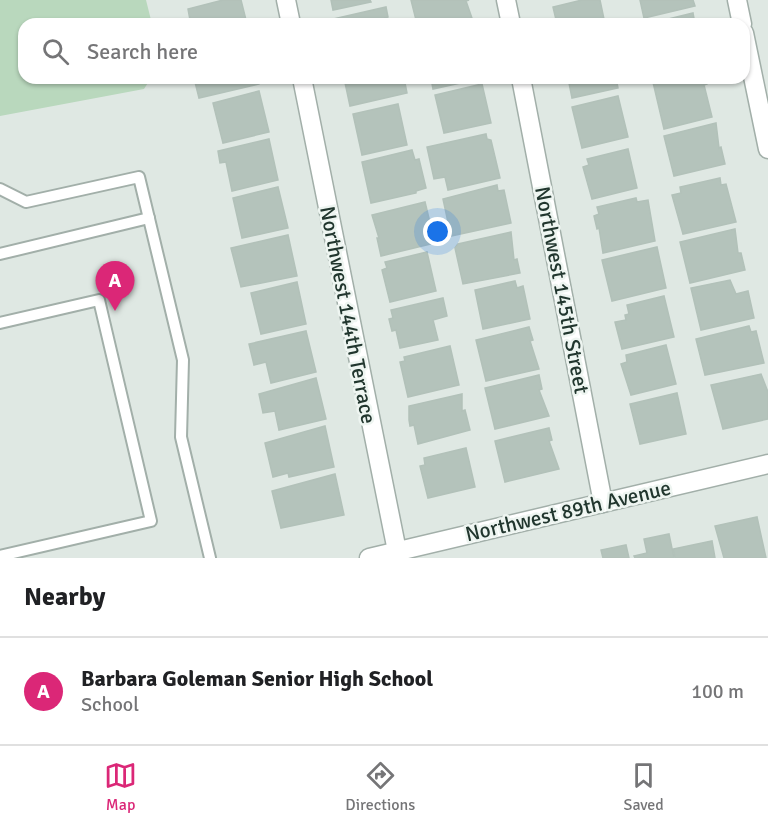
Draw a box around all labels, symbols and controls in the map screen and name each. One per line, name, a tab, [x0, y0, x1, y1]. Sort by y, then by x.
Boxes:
search box	[18, 18, 750, 84]
icon: search	[39, 35, 72, 68]
text: Search here	[87, 38, 198, 65]
street label: Northwest 145th Street	[529, 184, 595, 396]
street label: Northwest 144th Terrace	[314, 204, 382, 426]
your location	[423, 217, 452, 246]
pin: A	[96, 262, 134, 311]
street label: Northwest 89th Avenue	[463, 475, 673, 547]
text: Nearby	[24, 581, 105, 613]
text: Barbara Goleman Senior High School	[81, 665, 433, 692]
text: A	[37, 679, 50, 704]
text: 100 m	[691, 679, 744, 704]
text: School	[81, 692, 139, 717]
tab: Map	[104, 759, 137, 815]
tab: Directions	[345, 759, 415, 815]
tab: Saved	[624, 759, 664, 815]

